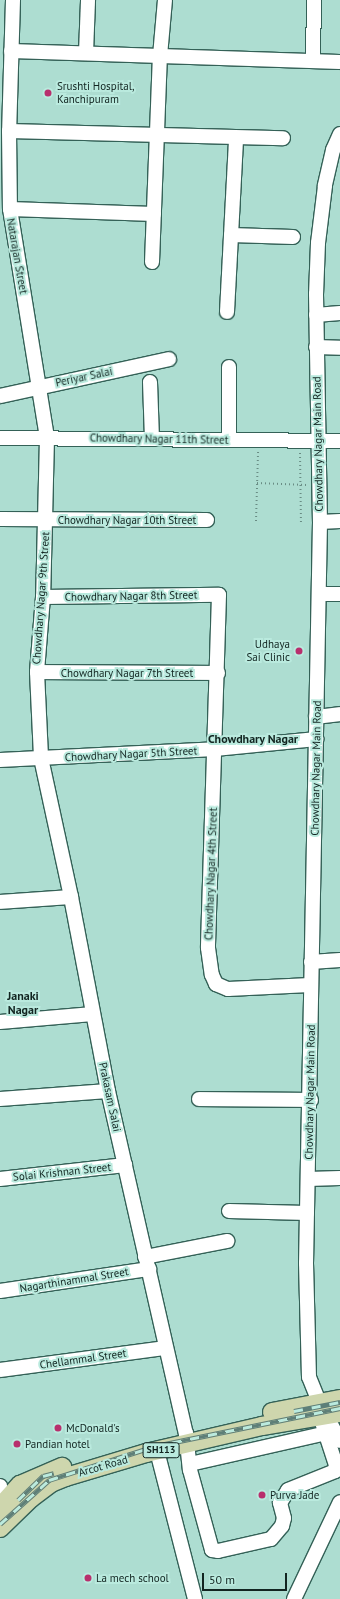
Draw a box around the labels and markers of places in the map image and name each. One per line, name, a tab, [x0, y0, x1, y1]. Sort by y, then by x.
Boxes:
place label: Srushti Hospital, Kanchipuram	[57, 80, 134, 106]
marker: Srushti Hospital, Kanchipuram	[42, 87, 54, 99]
place label: Udhaya Sai Clinic	[246, 638, 290, 664]
marker: Udhaya Sai Clinic	[293, 645, 305, 657]
place label: McDonald's	[66, 1421, 120, 1435]
marker: McDonald's	[53, 1423, 63, 1433]
place label: Pandian hotel	[25, 1437, 90, 1451]
marker: Pandian hotel	[12, 1439, 22, 1449]
place label: Purva Jade	[270, 1488, 319, 1502]
marker: Purva Jade	[257, 1490, 267, 1500]
place label: La mech school	[96, 1571, 169, 1585]
marker: La mech school	[83, 1573, 93, 1583]

